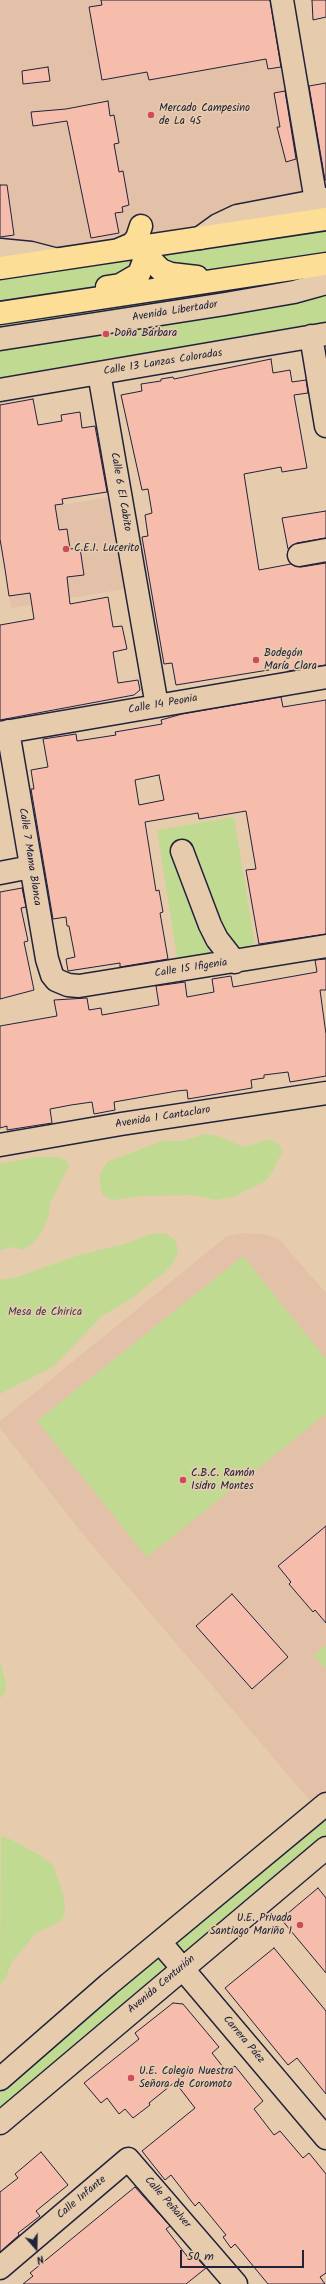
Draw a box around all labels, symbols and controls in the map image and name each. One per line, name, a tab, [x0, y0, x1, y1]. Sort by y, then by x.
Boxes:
place label: Mercado Campesino de La 45	[159, 102, 250, 128]
marker: Mercado Campesino de La 45	[146, 110, 156, 120]
street label: Avenida Libertador	[131, 299, 219, 325]
place label: Doña Bárbara	[114, 327, 177, 341]
marker: Doña Bárbara	[101, 329, 111, 339]
street label: Calle 13 Lanzas Coloradas	[103, 347, 223, 379]
street label: Calle 6 El Cabito	[107, 451, 133, 533]
place label: C.E.I. Lucerito	[74, 542, 139, 556]
marker: C.E.I. Lucerito	[61, 544, 71, 554]
place label: Bodegón María Clara	[264, 647, 317, 673]
marker: Bodegón María Clara	[251, 655, 261, 665]
street label: Calle 14 Peonia	[127, 692, 199, 718]
street label: Calle 7 Mama Blanca	[15, 807, 43, 907]
street label: Calle 15 Ifigenia	[154, 957, 228, 981]
street label: Avenida 1 Cantaclaro	[115, 1104, 211, 1132]
park label: Mesa de Chirica	[8, 1306, 82, 1320]
place label: C.B.C. Ramón Isidro Montes	[191, 1467, 255, 1493]
marker: C.B.C. Ramón Isidro Montes	[178, 1475, 188, 1485]
place label: U.E. Privada Santiago Mariño I	[210, 1912, 292, 1938]
marker: U.E. Privada Santiago Mariño I	[295, 1920, 305, 1930]
street label: Avenida Centurión	[126, 1953, 198, 2017]
street label: Carrera Páez	[219, 2013, 267, 2067]
place label: U.E. Colegio Nuestra Señora de Coromoto	[139, 2065, 234, 2091]
marker: U.E. Colegio Nuestra Señora de Coromoto	[126, 2073, 136, 2083]
street label: Calle Infante	[55, 2174, 109, 2222]
street label: Calle Peñalver	[141, 2174, 193, 2232]
north arrow	[16, 2228, 56, 2268]
scale bar	[182, 2242, 306, 2268]
text: 50 m	[187, 2247, 214, 2266]
text: N	[34, 2250, 46, 2269]

